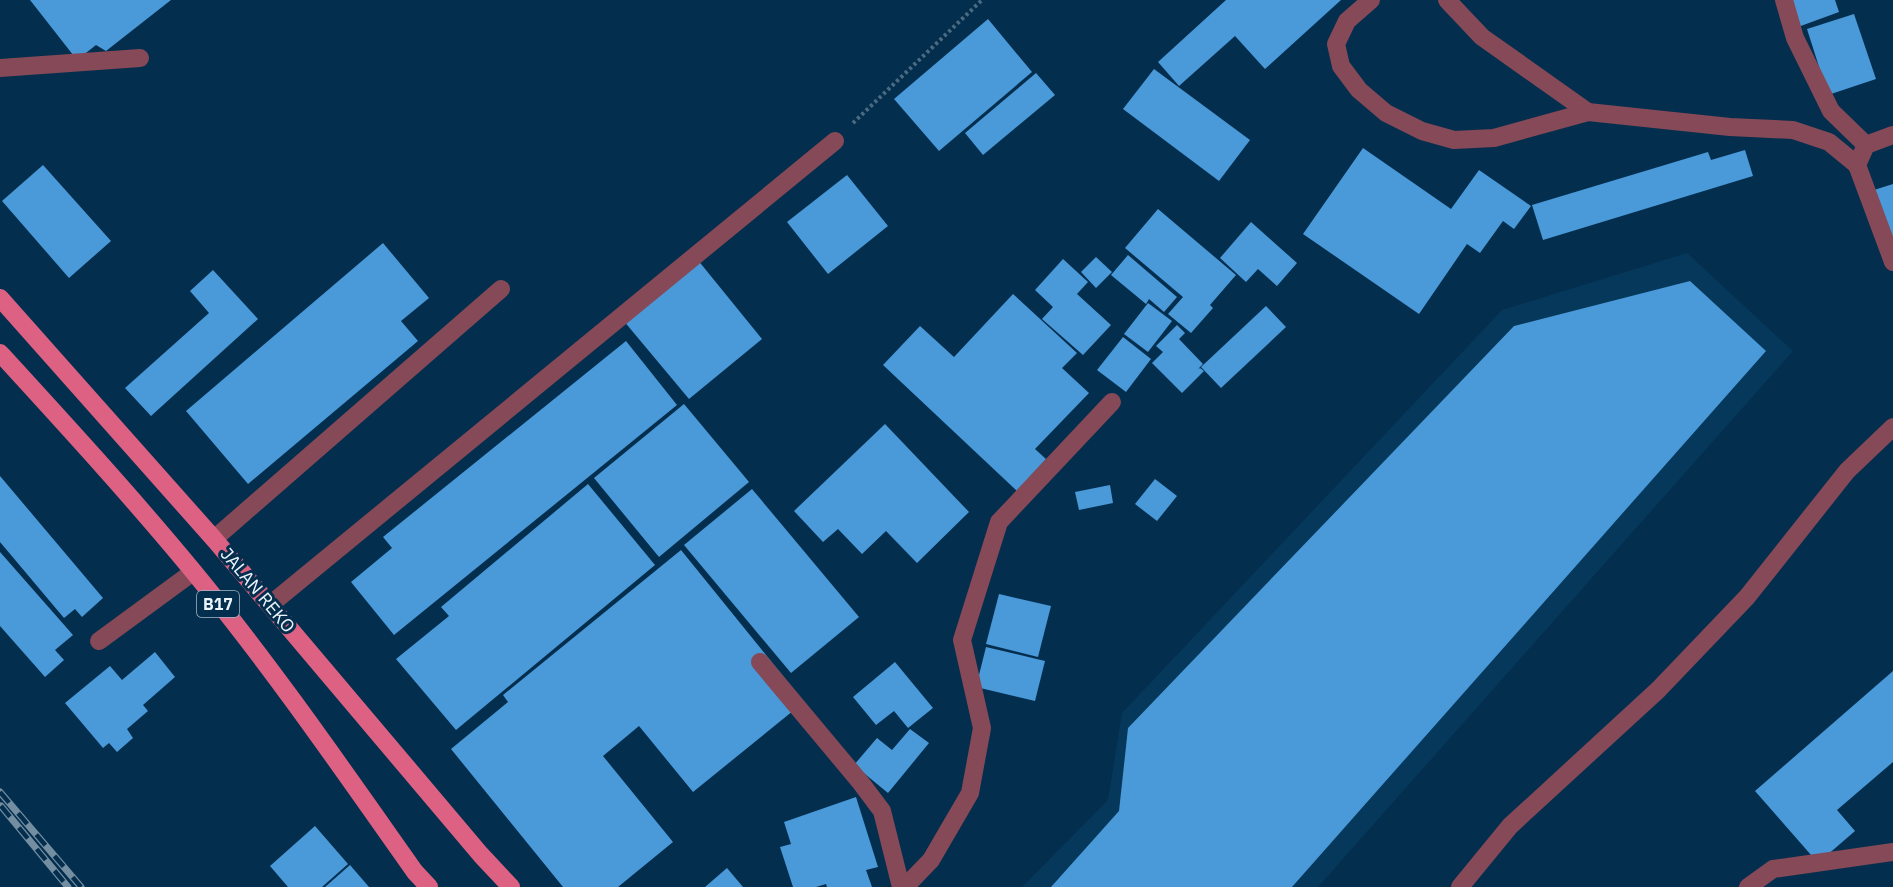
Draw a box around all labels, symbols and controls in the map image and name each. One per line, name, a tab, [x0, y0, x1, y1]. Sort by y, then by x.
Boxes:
street label: JALAN REKO	[216, 543, 300, 637]
road number: B17	[197, 591, 239, 617]

